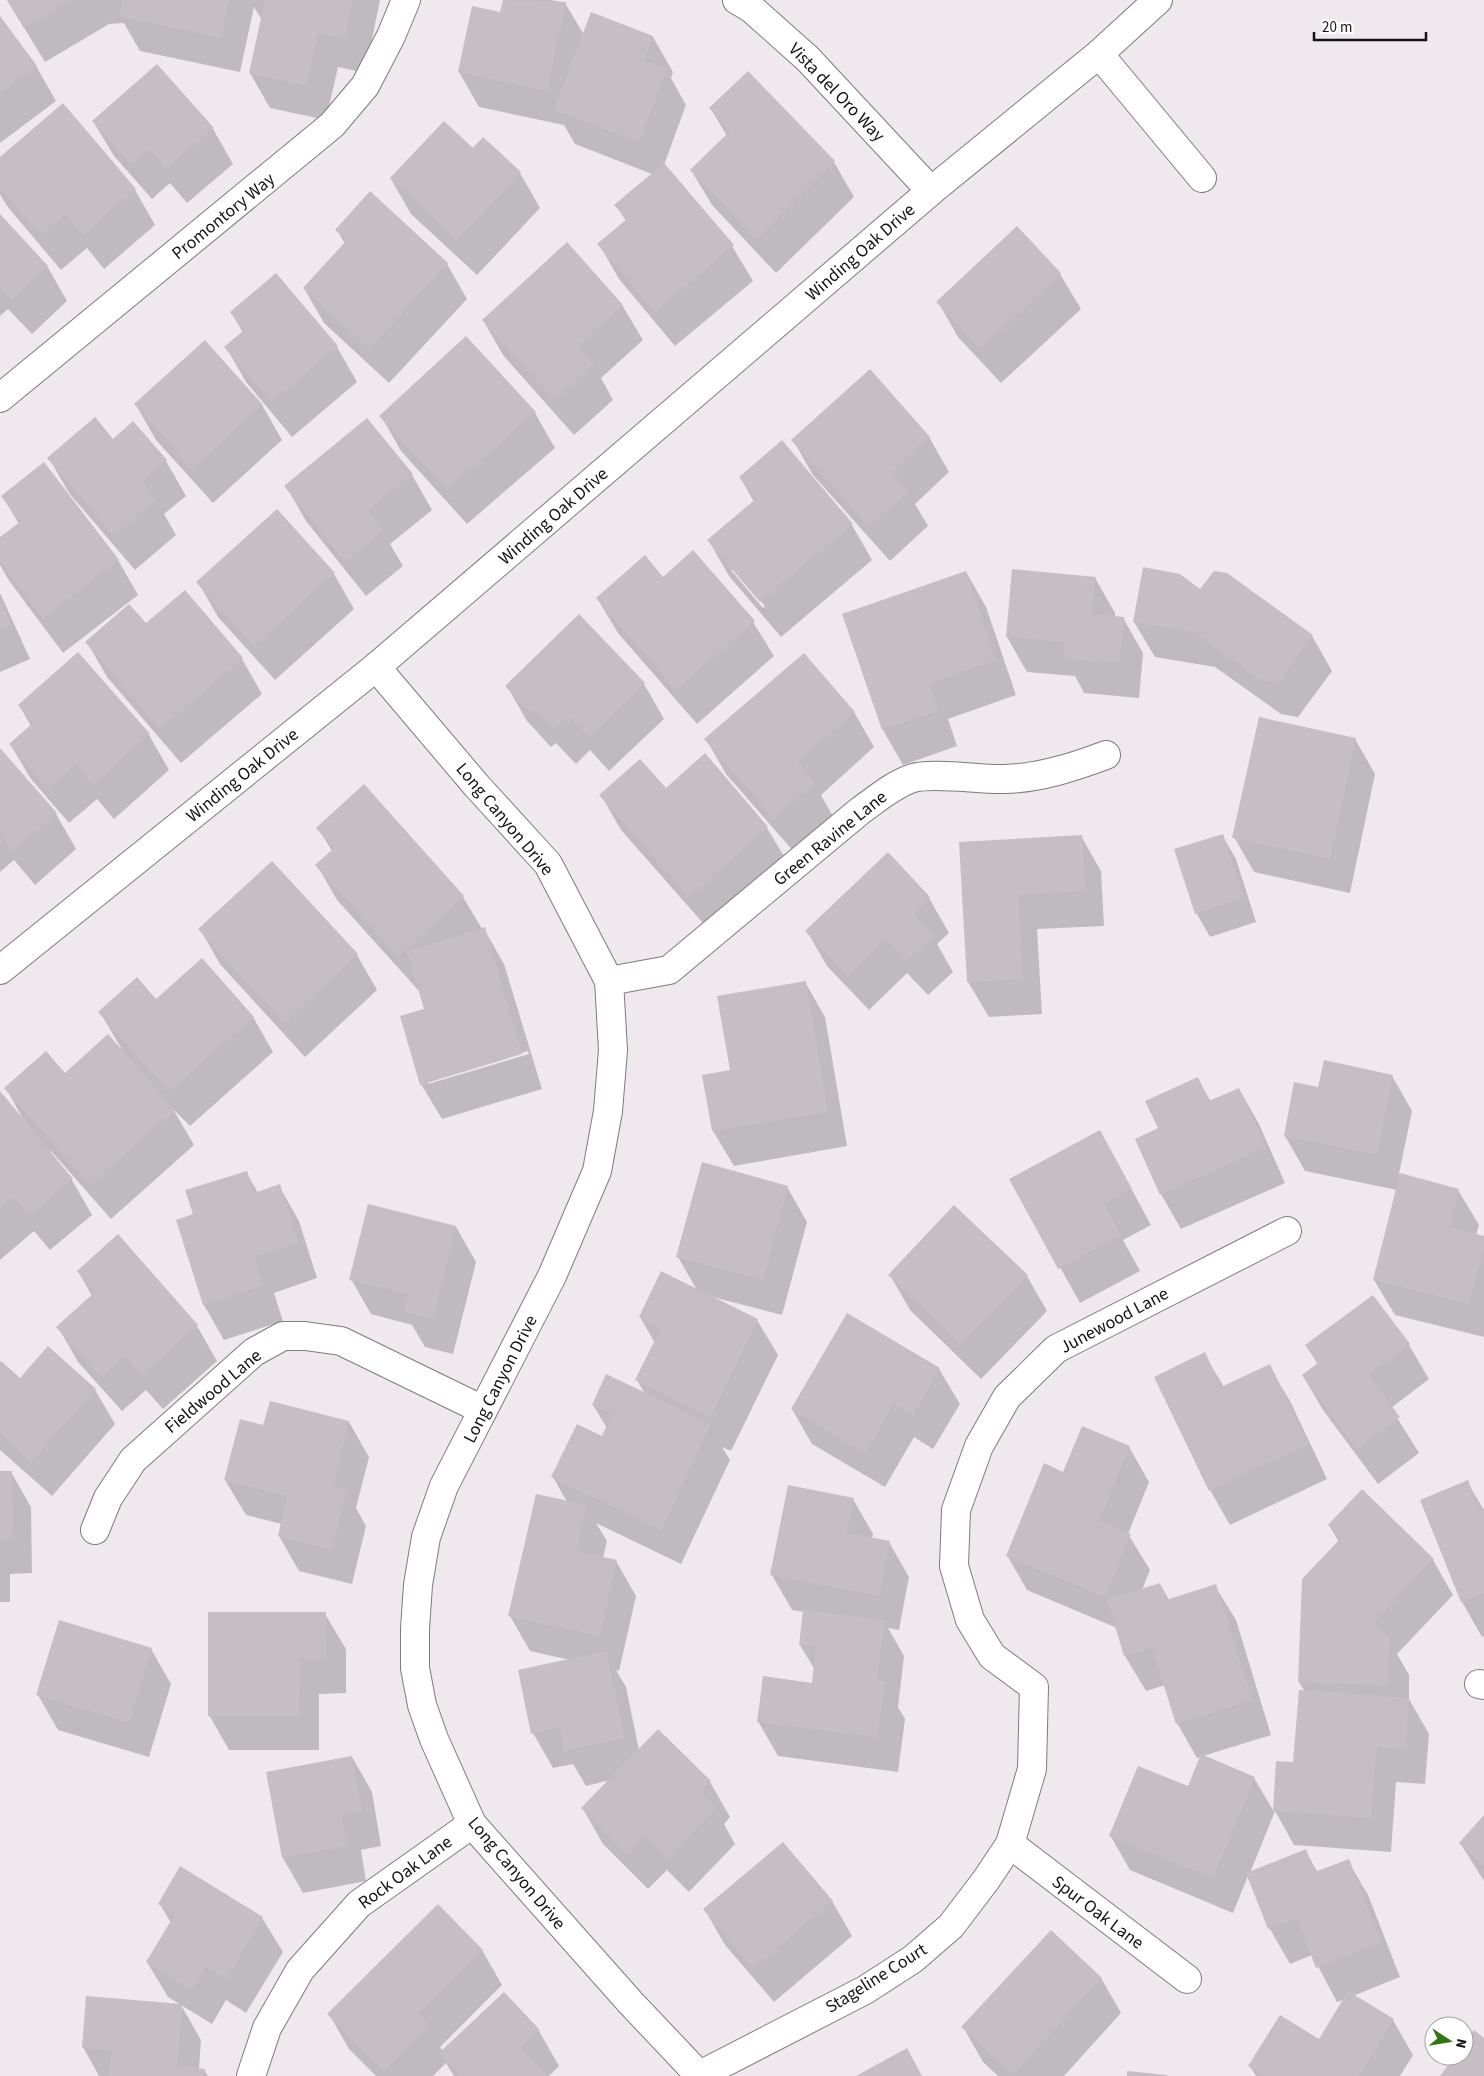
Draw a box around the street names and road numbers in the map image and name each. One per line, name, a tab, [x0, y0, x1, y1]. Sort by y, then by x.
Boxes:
street label: Vista del Oro Way	[783, 37, 891, 148]
street label: Promontory Way	[166, 167, 281, 266]
street label: Winding Oak Drive	[800, 198, 921, 307]
street label: Winding Oak Drive	[493, 462, 614, 571]
street label: Winding Oak Drive	[181, 722, 304, 828]
street label: Long Canyon Drive	[450, 757, 559, 881]
street label: Green Ravine Lane	[768, 785, 892, 892]
street label: Junewood Lane	[1055, 1281, 1173, 1360]
street label: Long Canyon Drive	[457, 1311, 544, 1448]
street label: Fieldwood Lane	[160, 1343, 267, 1439]
street label: Long Canyon Drive	[462, 1811, 571, 1935]
street label: Rock Oak Lane	[353, 1830, 457, 1915]
street label: Spur Oak Lane	[1047, 1870, 1149, 1955]
street label: Stageline Court	[821, 1937, 932, 2020]

